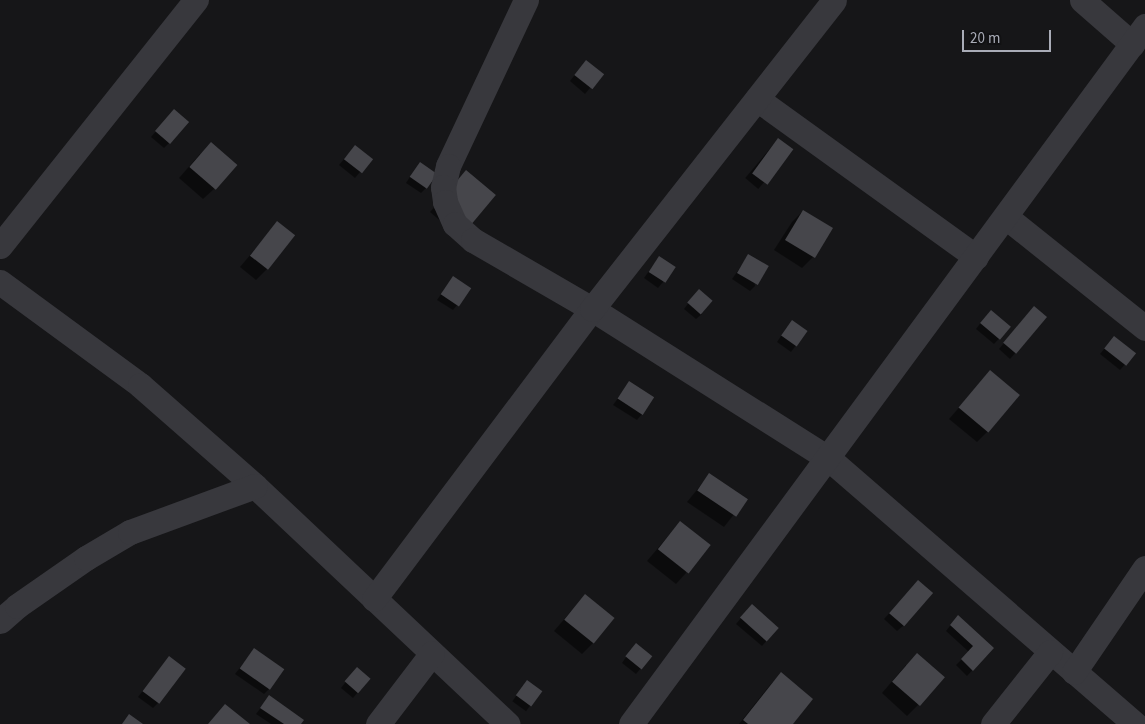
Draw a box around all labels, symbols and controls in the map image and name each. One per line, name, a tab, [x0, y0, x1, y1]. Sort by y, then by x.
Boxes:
scale bar	[965, 20, 1054, 52]
text: 20 m	[970, 28, 1000, 49]

